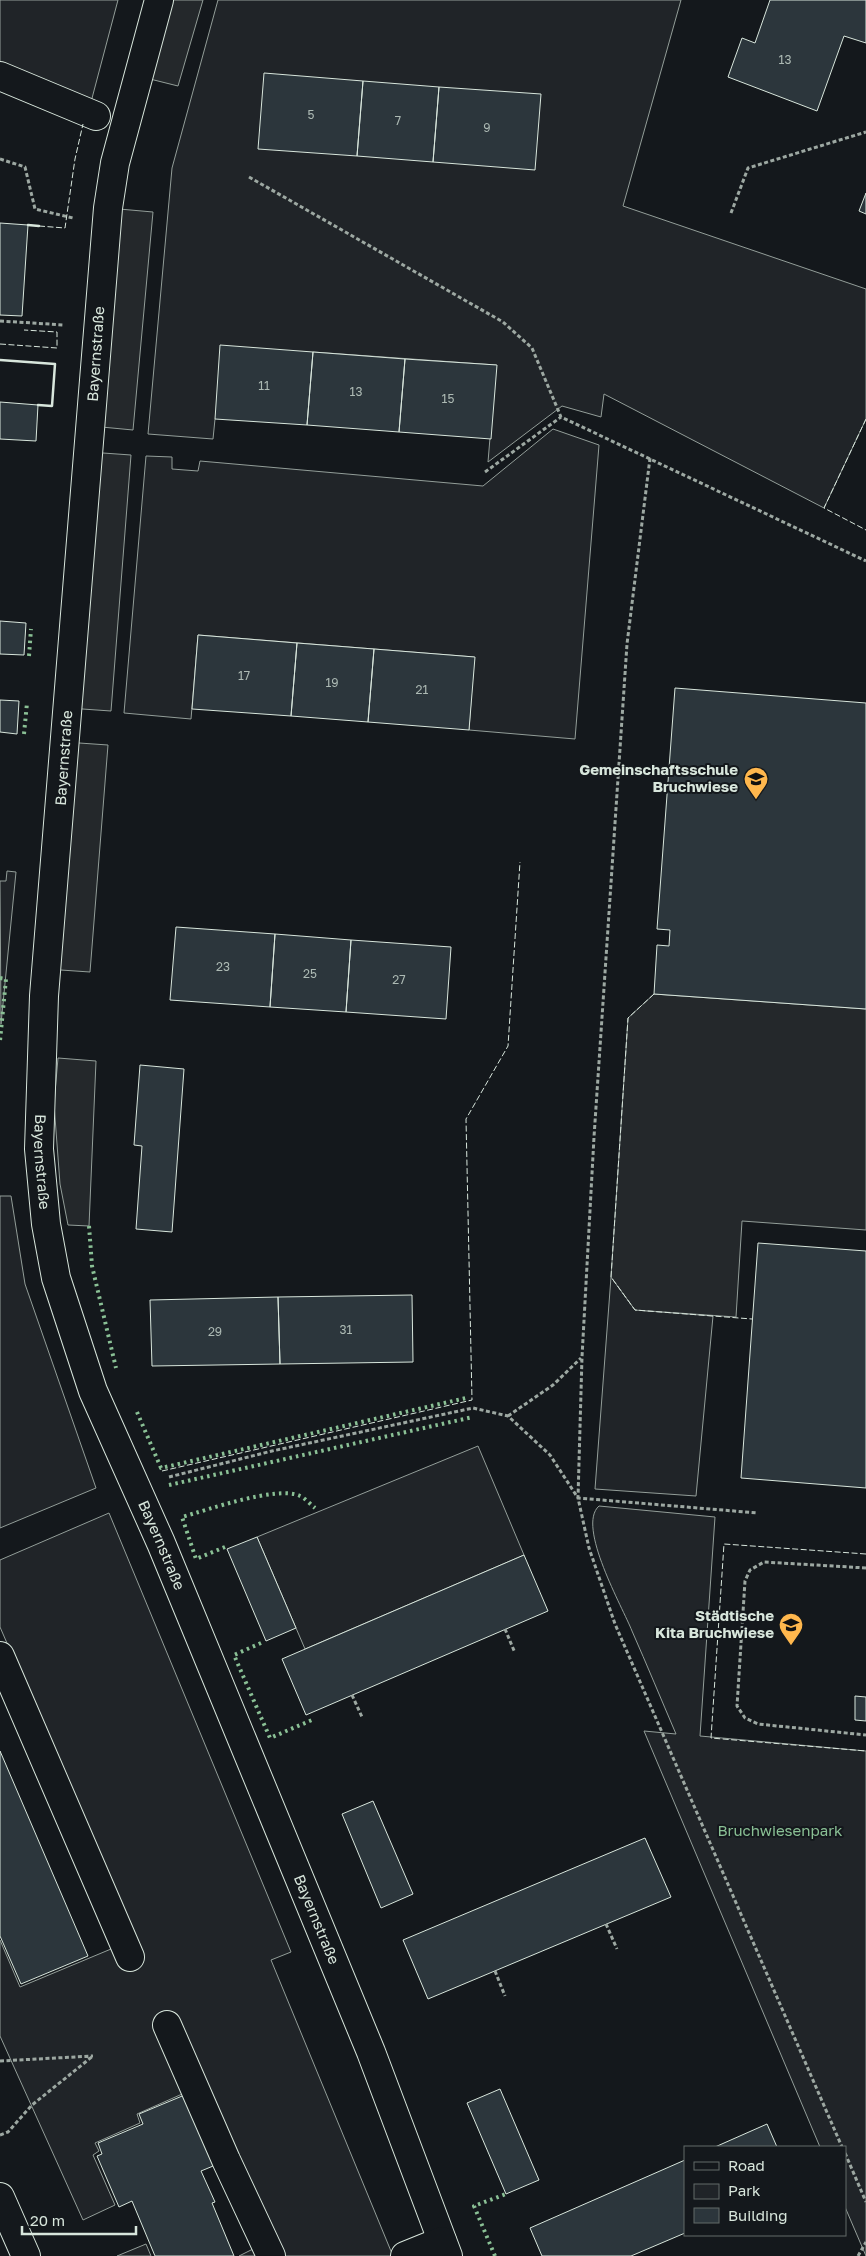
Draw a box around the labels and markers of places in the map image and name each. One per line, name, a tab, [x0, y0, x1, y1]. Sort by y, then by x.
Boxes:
place label: Gemeinschaftsschule Bruchwiese	[579, 760, 738, 795]
school or university icon: Gemeinschaftsschule Bruchwiese	[743, 766, 769, 800]
place label: Städtische Kita Bruchwiese	[655, 1606, 774, 1641]
school or university icon: Städtische Kita Bruchwiese	[778, 1612, 804, 1646]

